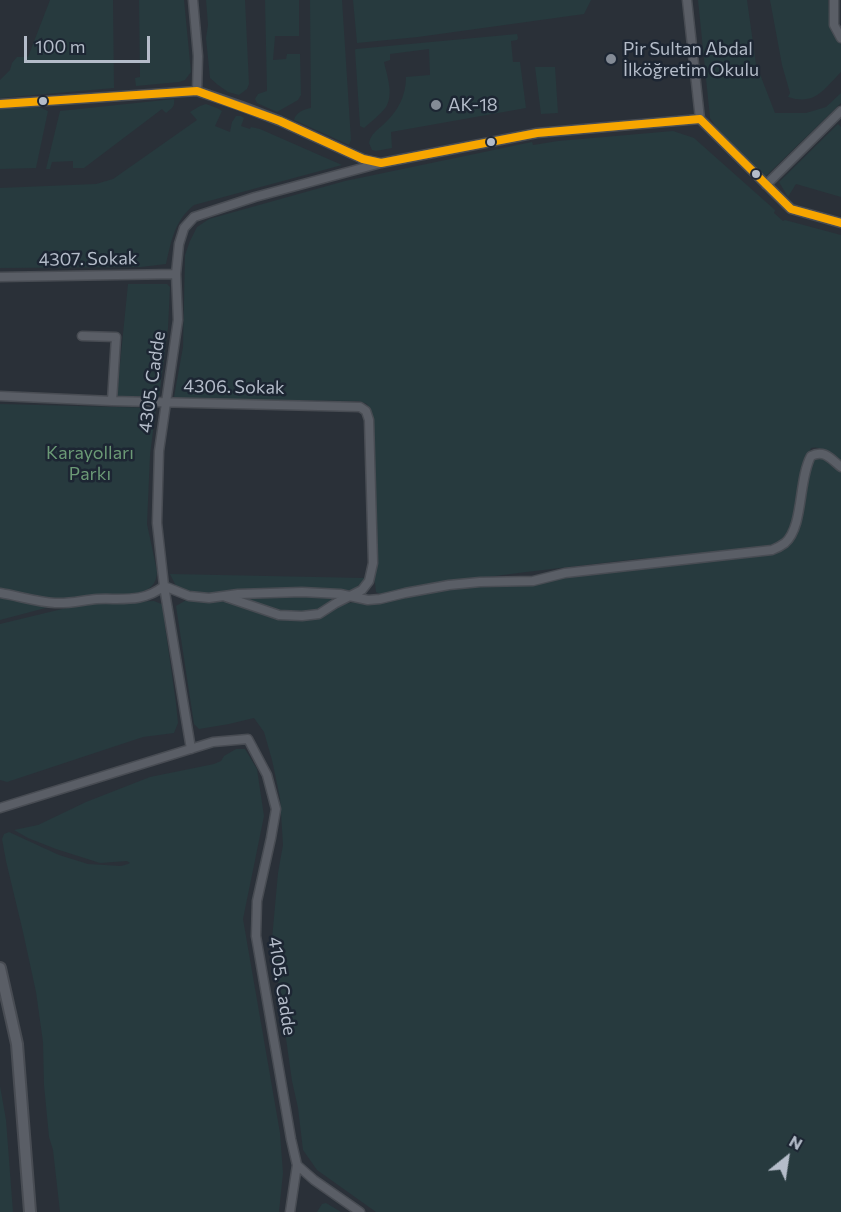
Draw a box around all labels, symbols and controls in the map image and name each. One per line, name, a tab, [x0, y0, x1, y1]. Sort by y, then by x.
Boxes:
scale bar	[27, 24, 153, 62]
text: 100 m	[35, 35, 85, 57]
place label: Pir Sultan Abdal İlköğretim Okulu	[623, 38, 759, 80]
marker: Pir Sultan Abdal İlköğretim Okulu	[604, 52, 618, 66]
place label: AK-18	[448, 94, 498, 116]
unlabelled marker	[37, 95, 49, 107]
marker: AK-18	[429, 98, 443, 112]
unlabelled marker	[485, 136, 497, 148]
unlabelled marker	[750, 168, 762, 180]
street label: 4307. Sokak	[38, 247, 138, 271]
street label: 4305. Cadde	[134, 330, 170, 434]
street label: 4306. Sokak	[183, 375, 285, 399]
park label: Karayolları Parkı	[46, 442, 134, 484]
street label: 4105. Cadde	[264, 935, 300, 1037]
north arrow	[757, 1128, 817, 1188]
text: N	[786, 1131, 806, 1153]

